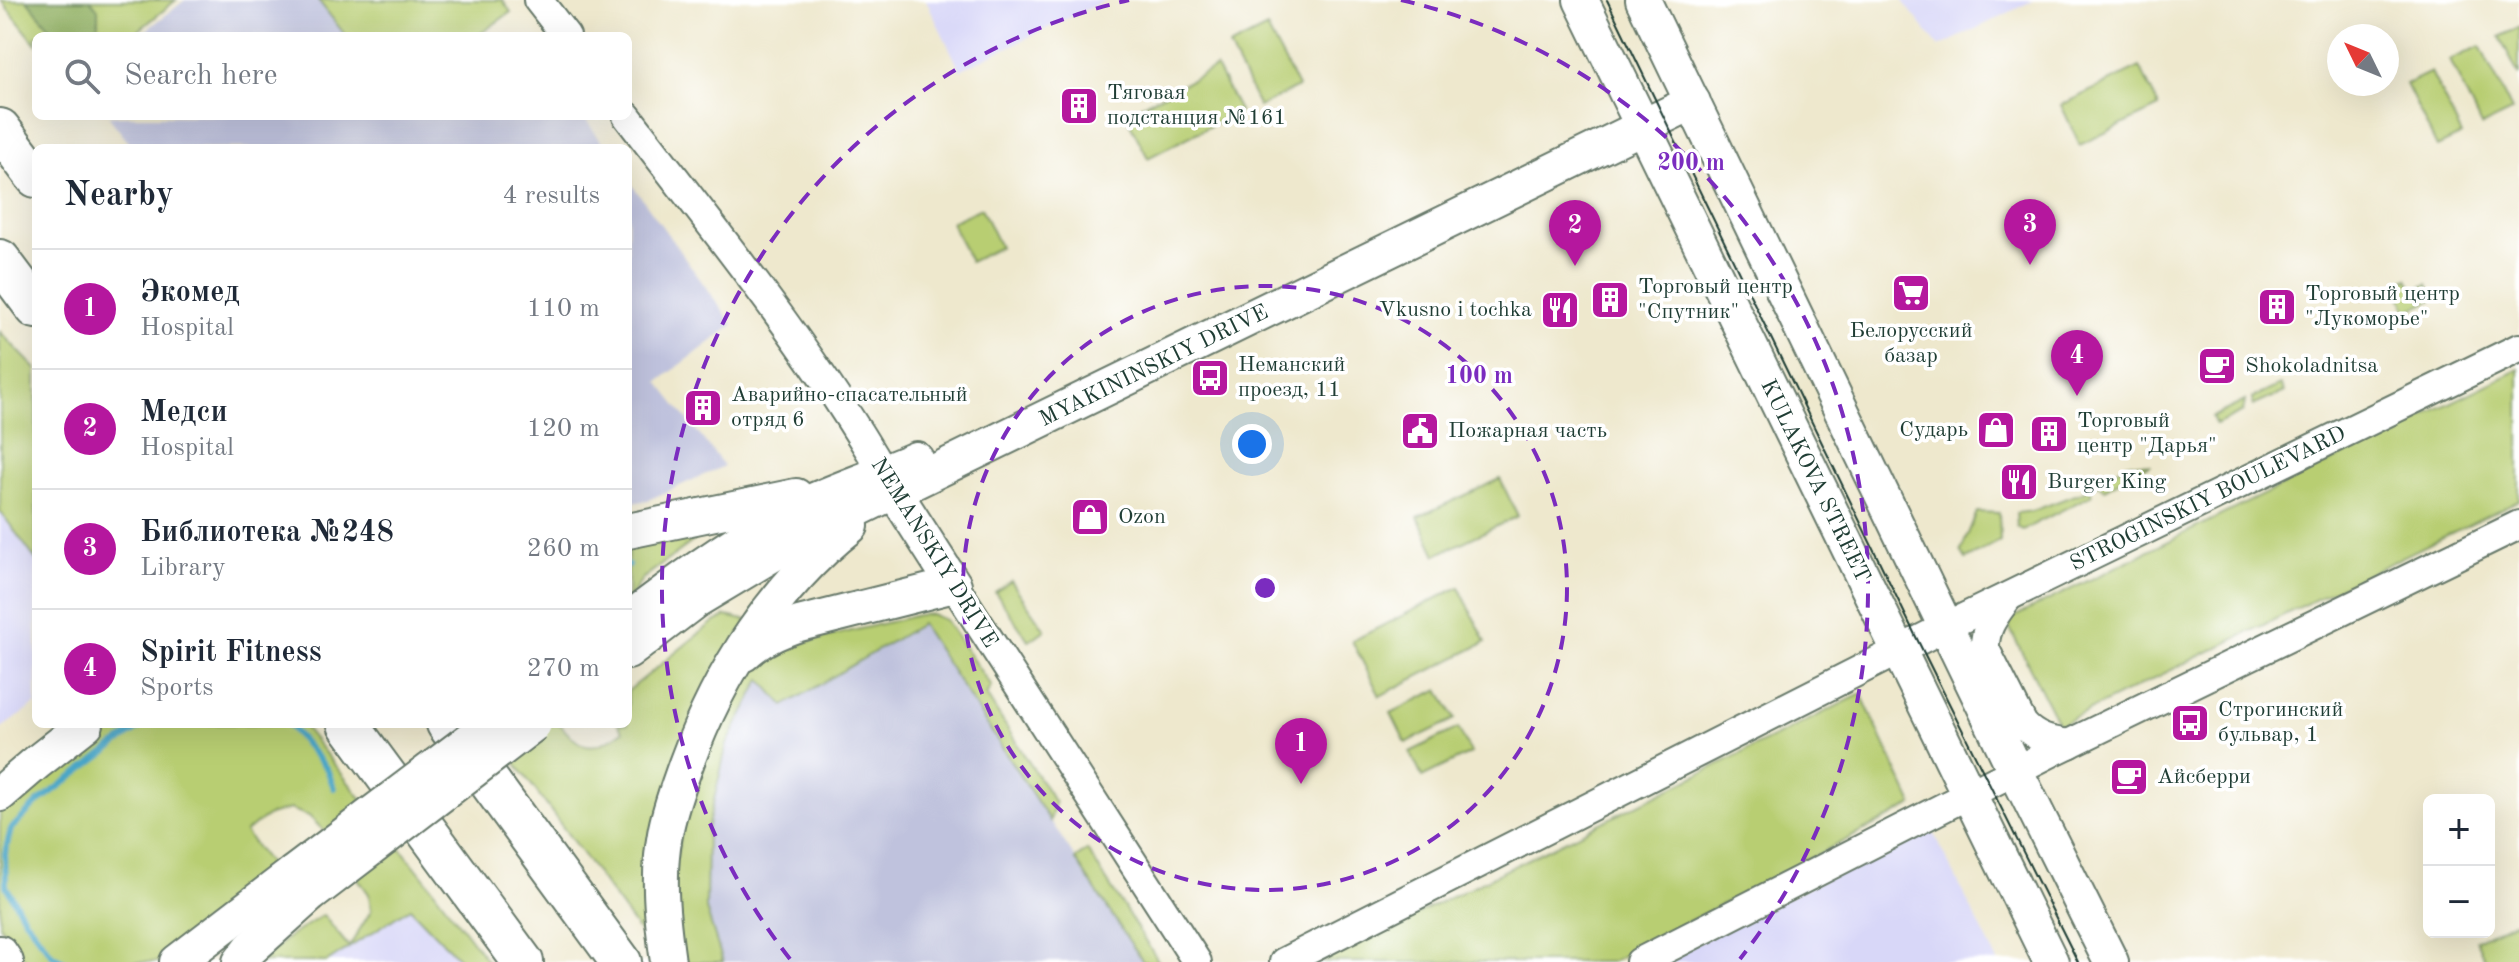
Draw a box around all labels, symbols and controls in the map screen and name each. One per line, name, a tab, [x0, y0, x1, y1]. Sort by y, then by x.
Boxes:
north arrow	[2327, 24, 2399, 96]
search box	[32, 32, 632, 120]
icon: search	[60, 54, 104, 98]
text: Search here	[124, 61, 278, 91]
place label: Тяговая подстанция №161	[1107, 82, 1286, 129]
building icon: Тяговая подстанция №161	[1058, 85, 1100, 127]
text: 200 m	[1657, 152, 1725, 176]
text: Nearby	[64, 179, 174, 213]
text: 4 results	[502, 183, 600, 209]
pin: 3	[2004, 199, 2056, 265]
pin: 2	[1549, 200, 1601, 266]
supermarket icon: Белорусский базар	[1890, 272, 1932, 314]
place label: Торговый центр "Спутник"	[1638, 276, 1793, 323]
text: Экомед	[140, 278, 240, 308]
building icon: Торговый центр "Спутник"	[1589, 279, 1631, 321]
place label: Торговый центр "Лукоморье"	[2305, 283, 2460, 330]
building icon: Торговый центр "Лукоморье"	[2256, 286, 2298, 328]
restaurant icon: Vkusno i tochka	[1539, 289, 1581, 331]
text: 1	[82, 296, 98, 322]
text: 110 m	[527, 296, 600, 322]
place label: Vkusno i tochka	[1379, 299, 1532, 321]
street label: MYAKININSKIY DRIVE	[1036, 301, 1272, 431]
text: Hospital	[140, 315, 234, 341]
place label: Белорусский базар	[1849, 320, 1973, 367]
pin: 4	[2051, 330, 2103, 396]
cafe icon: Shokoladnitsa	[2196, 345, 2238, 387]
place label: Неманский проезд, 11	[1238, 354, 1345, 401]
place label: Shokoladnitsa	[2245, 355, 2378, 377]
bus stop icon: Неманский проезд, 11	[1189, 357, 1231, 399]
text: 100 m	[1445, 365, 1513, 389]
street label: KULAKOVA STREET	[1756, 376, 1874, 586]
place label: Аварийно-спасательный отряд 6	[731, 384, 968, 431]
building icon: Аварийно-спасательный отряд 6	[682, 387, 724, 429]
text: Медси	[140, 398, 228, 428]
shop icon: Сударь	[1975, 409, 2017, 451]
public building icon: Пожарная часть	[1399, 410, 1441, 452]
place label: Торговый центр "Дарья"	[2077, 410, 2217, 457]
building icon: Торговый центр "Дарья"	[2028, 413, 2070, 455]
text: 2	[82, 416, 98, 442]
text: 120 m	[527, 416, 600, 442]
place label: Сударь	[1899, 419, 1968, 441]
place label: Пожарная часть	[1448, 420, 1607, 442]
street label: STROGINSKIY BOULEVARD	[2067, 423, 2349, 575]
your location	[1232, 424, 1272, 464]
text: Hospital	[140, 435, 234, 461]
street label: NEMANSKIY DRIVE	[867, 454, 1001, 652]
restaurant icon: Burger King	[1998, 461, 2040, 503]
place label: Burger King	[2047, 471, 2167, 493]
shop icon: Ozon	[1069, 496, 1111, 538]
place label: Ozon	[1118, 506, 1166, 528]
text: Библиотека №248	[140, 518, 394, 548]
text: 3	[82, 536, 98, 562]
text: 260 m	[527, 536, 600, 562]
text: Library	[140, 555, 226, 581]
centre of rings	[1251, 574, 1279, 602]
text: Spirit Fitness	[140, 638, 322, 668]
text: 4	[82, 656, 98, 682]
text: 270 m	[527, 656, 600, 682]
text: Sports	[140, 675, 214, 701]
place label: Строгинский бульвар, 1	[2218, 699, 2343, 746]
bus stop icon: Строгинский бульвар, 1	[2169, 702, 2211, 744]
pin: 1	[1275, 718, 1327, 784]
cafe icon: Айсберри	[2108, 756, 2150, 798]
place label: Айсберри	[2157, 766, 2251, 788]
map controls	[2423, 794, 2495, 938]
button: +	[2423, 794, 2495, 866]
button: −	[2423, 866, 2495, 938]

